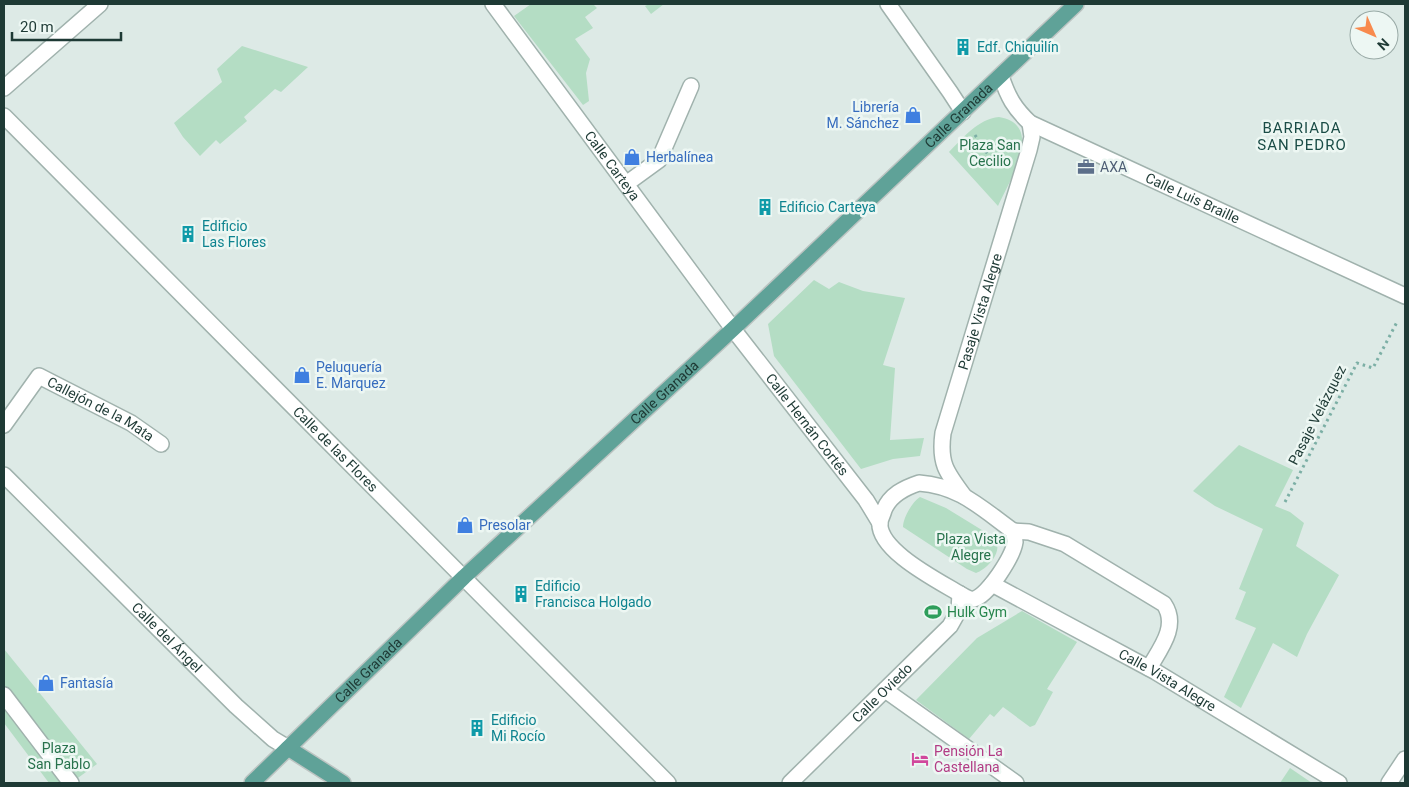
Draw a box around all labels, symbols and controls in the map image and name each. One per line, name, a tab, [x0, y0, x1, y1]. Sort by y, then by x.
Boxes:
scale bar	[12, 10, 121, 42]
north arrow	[1349, 10, 1399, 60]
text: 20 m	[20, 18, 54, 36]
text: N	[1374, 35, 1392, 53]
building icon: Edf. Chiquilín	[953, 37, 973, 57]
place label: Edf. Chiquilín	[977, 39, 1059, 55]
street label: Calle Granada	[921, 80, 995, 151]
place label: Librería M. Sánchez	[827, 99, 899, 131]
shop icon: Librería M. Sánchez	[903, 105, 923, 125]
district label: BARRIADA SAN PEDRO	[1257, 119, 1347, 154]
street label: Calle Carteya	[581, 128, 643, 204]
park label: Plaza San Cecilio	[959, 137, 1021, 169]
shop icon: Herbalínea	[622, 147, 642, 167]
place label: Herbalínea	[646, 149, 713, 165]
office icon: AXA	[1076, 157, 1096, 177]
place label: AXA	[1100, 159, 1127, 175]
street label: Calle Luis Braille	[1143, 169, 1242, 227]
building icon: Edificio Carteya	[755, 197, 775, 217]
place label: Edificio Carteya	[779, 199, 876, 215]
place label: Edificio Las Flores	[202, 218, 266, 250]
building icon: Edificio Las Flores	[178, 224, 198, 244]
street label: Pasaje Vista Alegre	[955, 251, 1005, 372]
street label: Calle Granada	[627, 357, 702, 428]
place label: Peluquería E. Marquez	[316, 359, 386, 391]
street label: Pasaje Velázquez	[1285, 363, 1349, 467]
shop icon: Peluquería E. Marquez	[292, 365, 312, 385]
street label: Calle Hernán Cortés	[763, 370, 852, 479]
street label: Callejón de la Mata	[45, 374, 157, 444]
street label: Calle de las Flores	[290, 403, 381, 495]
shop icon: Presolar	[455, 515, 475, 535]
place label: Presolar	[479, 517, 531, 533]
park label: Plaza Vista Alegre	[936, 531, 1006, 563]
place label: Edificio Francisca Holgado	[535, 578, 652, 610]
building icon: Edificio Francisca Holgado	[511, 584, 531, 604]
street label: Calle del Ángel	[129, 599, 205, 676]
sports icon: Hulk Gym	[923, 602, 943, 622]
place label: Hulk Gym	[947, 604, 1007, 620]
street label: Calle Granada	[331, 634, 405, 706]
street label: Calle Vista Alegre	[1116, 646, 1219, 714]
street label: Calle Oviedo	[849, 660, 915, 726]
shop icon: Fantasía	[36, 673, 56, 693]
place label: Fantasía	[60, 675, 113, 691]
place label: Edificio Mi Rocío	[491, 712, 546, 744]
building icon: Edificio Mi Rocío	[467, 718, 487, 738]
park label: Plaza San Pablo	[28, 740, 90, 772]
place label: Pensión La Castellana	[934, 743, 1003, 775]
hotel icon: Pensión La Castellana	[910, 749, 930, 769]

